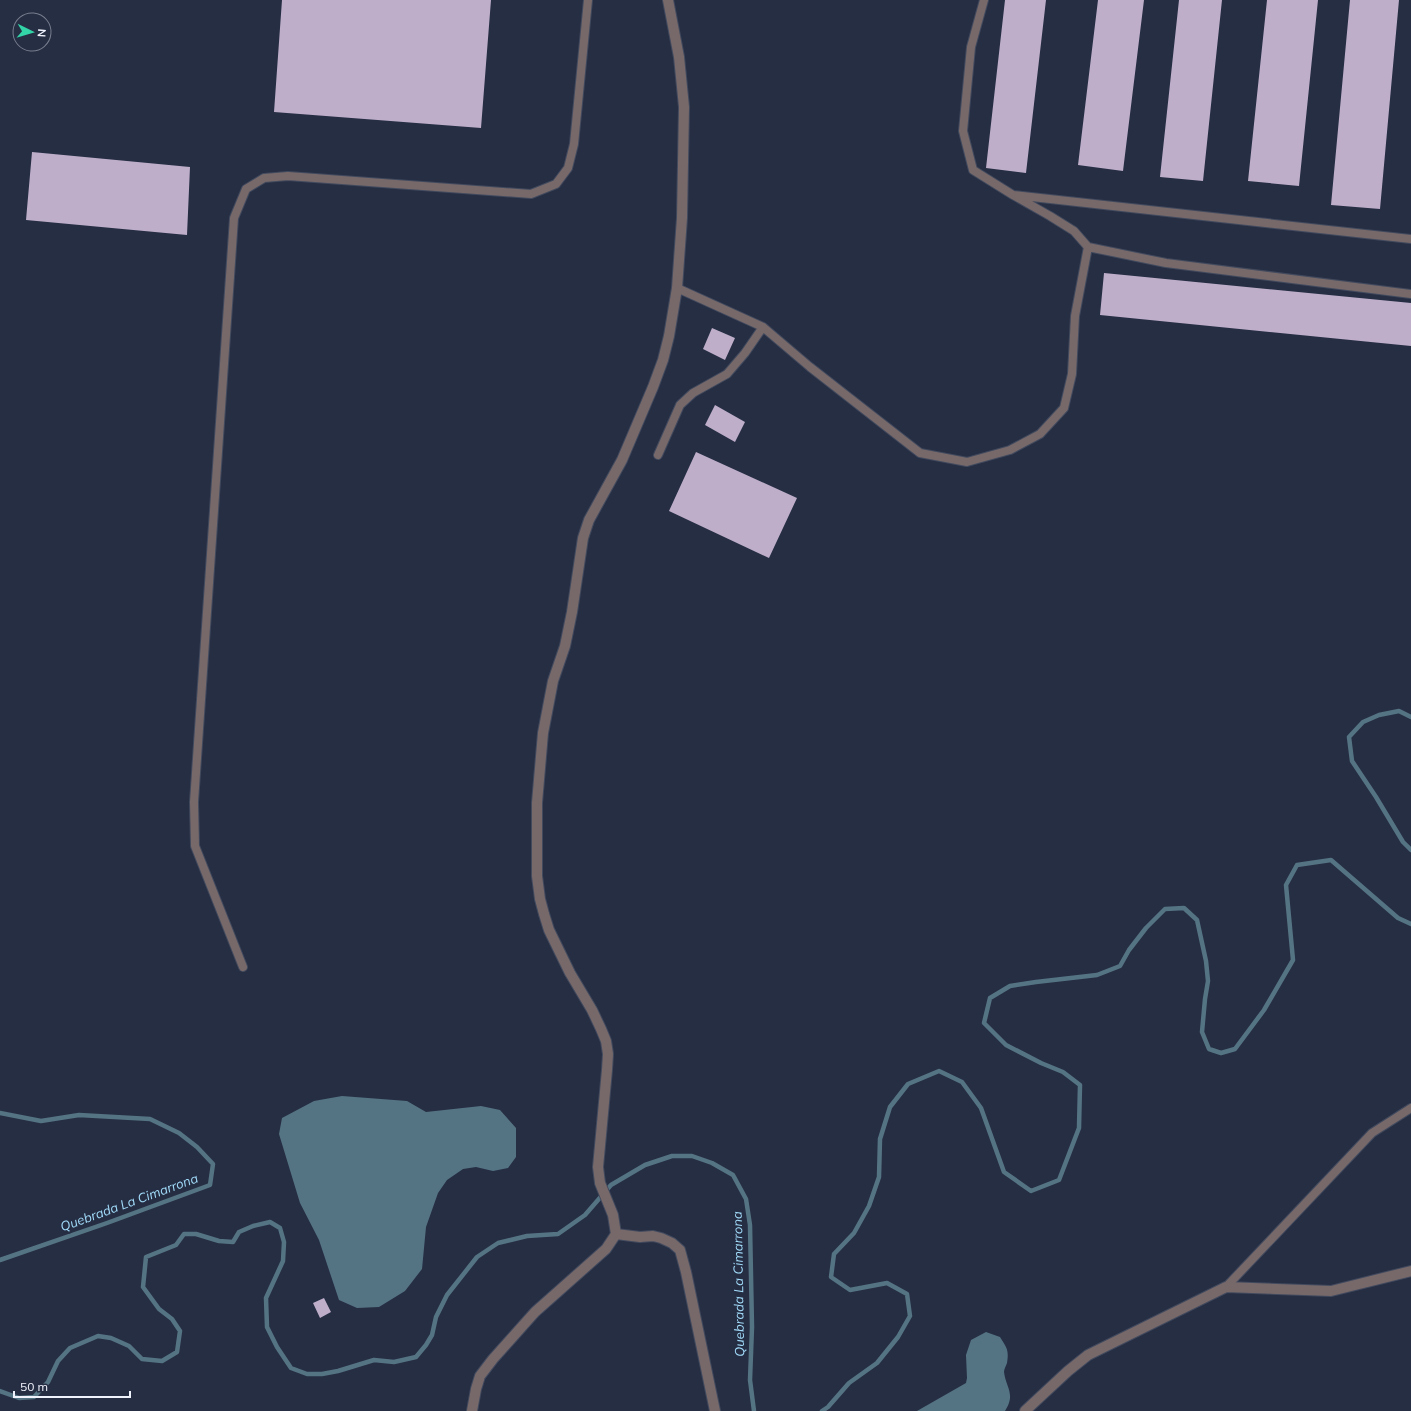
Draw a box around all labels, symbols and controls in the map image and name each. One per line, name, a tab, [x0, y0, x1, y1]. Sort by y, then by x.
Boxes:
north arrow	[12, 12, 52, 52]
text: N	[35, 28, 49, 38]
water label: Quebrada La Cimarrona	[58, 1170, 200, 1234]
water label: Quebrada La Cimarrona	[729, 1211, 747, 1357]
scale bar	[14, 1373, 130, 1399]
text: 50 m	[20, 1379, 48, 1394]

